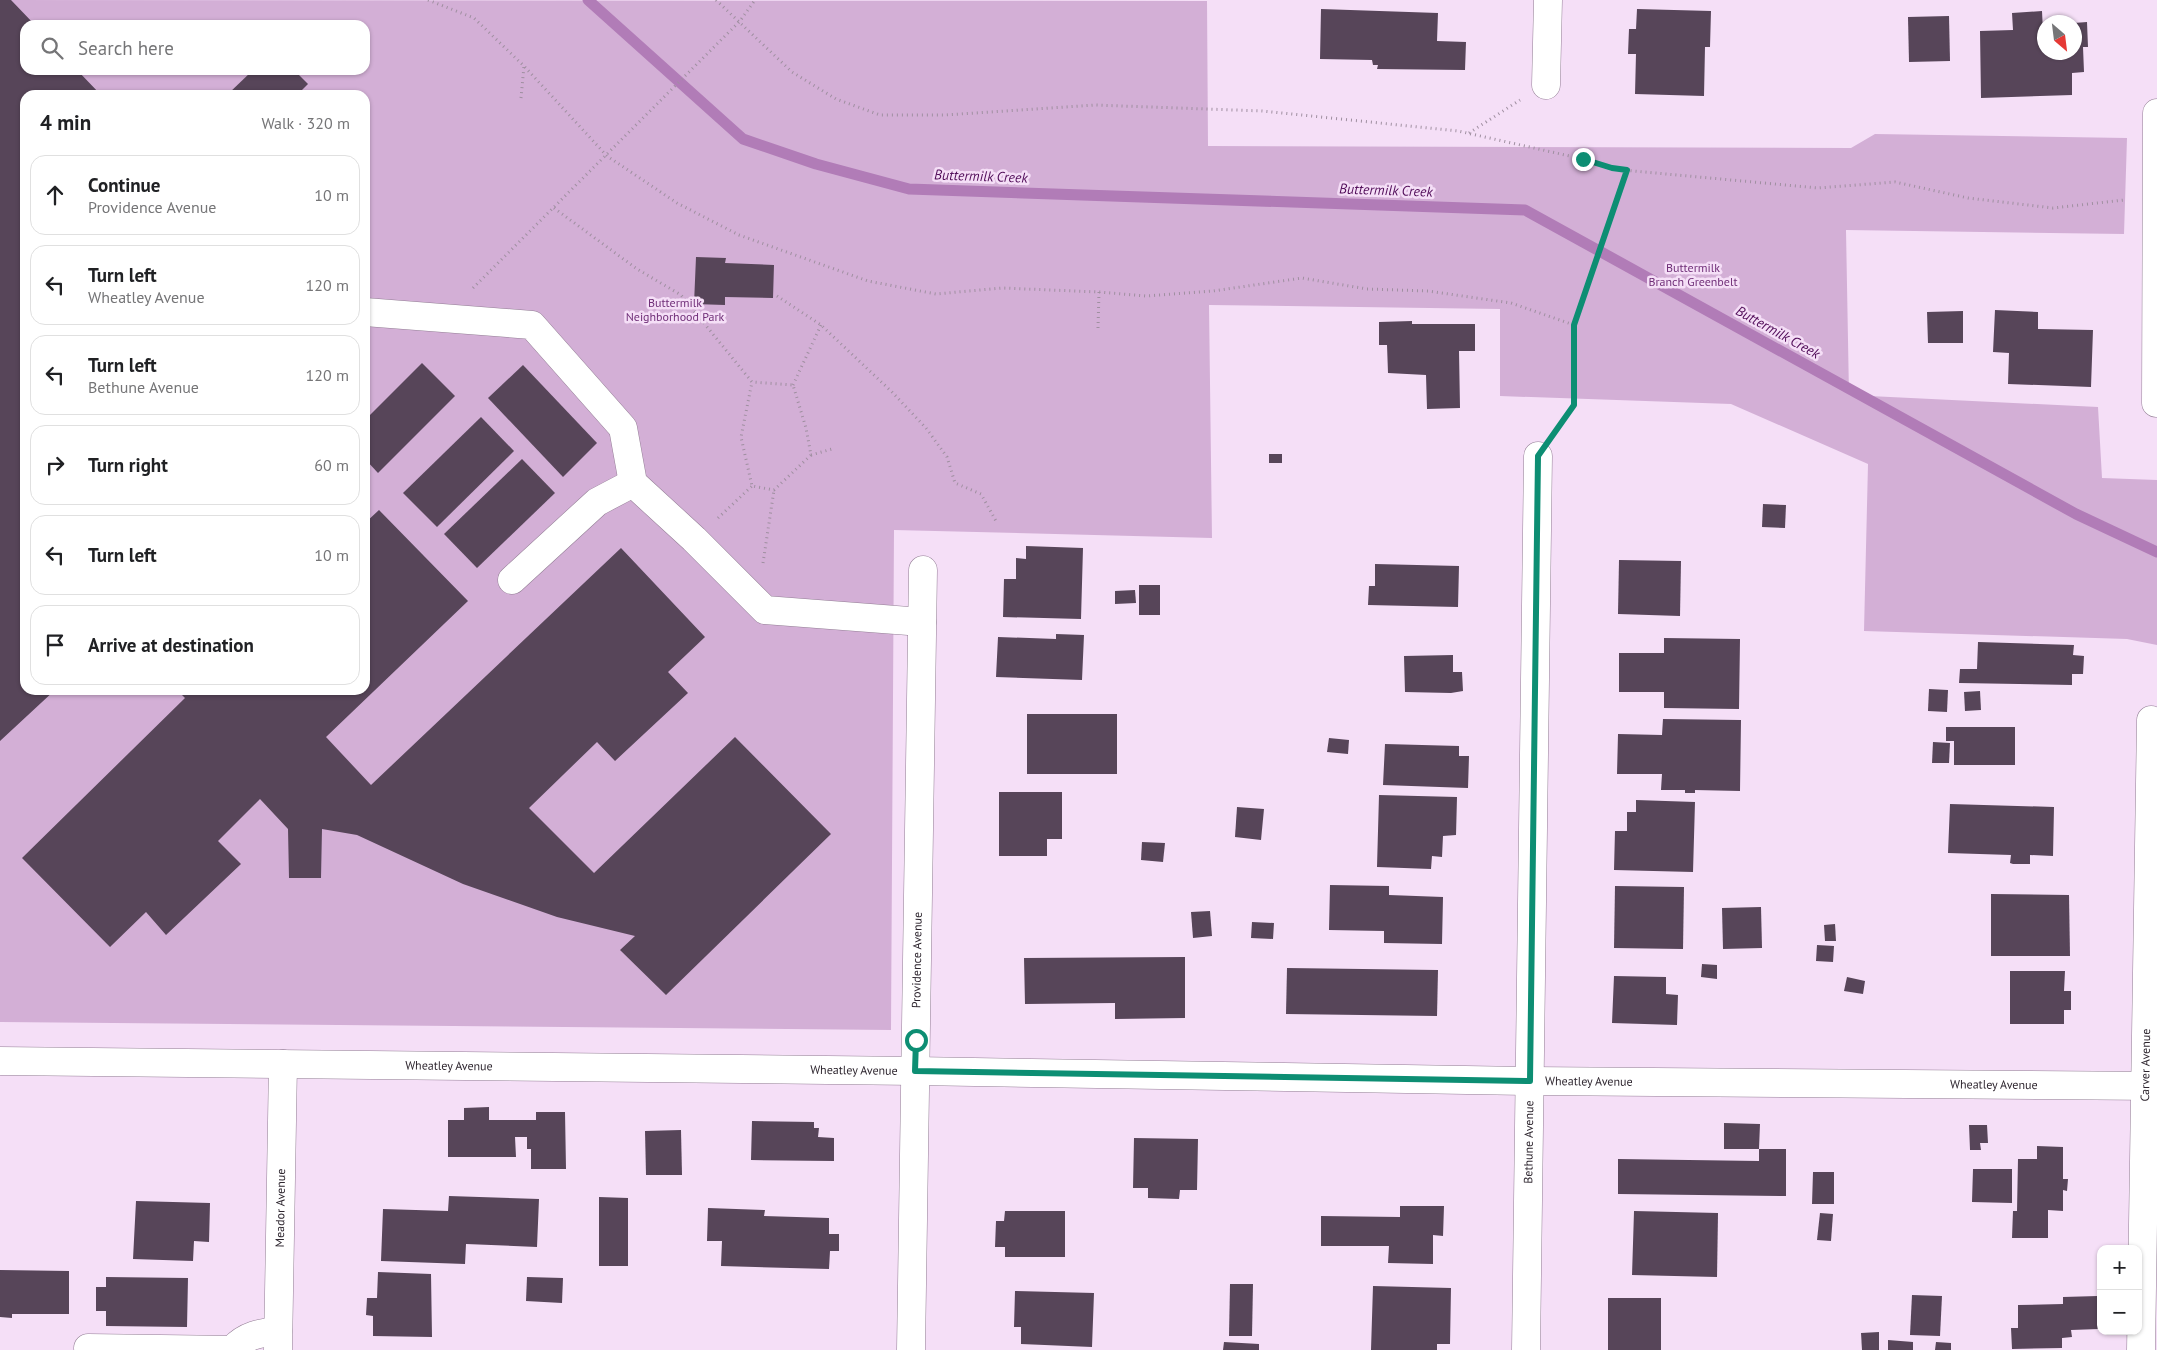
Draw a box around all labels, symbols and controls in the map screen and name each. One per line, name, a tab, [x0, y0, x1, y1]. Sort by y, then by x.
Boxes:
north arrow	[2037, 15, 2082, 60]
search box	[20, 20, 370, 75]
icon: search	[38, 34, 66, 62]
text: Search here	[78, 36, 174, 60]
text: 4 min	[40, 109, 91, 136]
text: Walk · 320 m	[261, 113, 350, 133]
route end	[1572, 148, 1595, 171]
water label: Buttermilk Creek	[934, 165, 1029, 187]
text: Continue	[88, 173, 160, 197]
water label: Buttermilk Creek	[1339, 179, 1434, 201]
icon: ahead	[41, 181, 69, 209]
text: 10 m	[314, 185, 349, 205]
text: Providence Avenue	[88, 197, 216, 217]
park label: Buttermilk Branch Greenbelt	[1649, 260, 1737, 289]
text: Turn left	[88, 263, 157, 287]
icon: left	[41, 271, 69, 299]
text: 120 m	[306, 275, 349, 295]
text: Wheatley Avenue	[88, 287, 205, 307]
park label: Buttermilk Neighborhood Park	[626, 295, 725, 324]
water label: Buttermilk Creek	[1733, 301, 1824, 363]
text: Turn left	[88, 353, 157, 377]
icon: left	[41, 361, 69, 389]
text: 120 m	[306, 365, 349, 385]
text: Bethune Avenue	[88, 377, 199, 397]
icon: right	[41, 451, 69, 479]
text: Turn right	[88, 453, 168, 477]
text: 60 m	[314, 455, 349, 475]
icon: left	[41, 541, 69, 569]
text: Turn left	[88, 543, 157, 567]
text: 10 m	[314, 545, 349, 565]
icon: arrive	[41, 631, 69, 659]
text: Arrive at destination	[88, 633, 254, 657]
street label: Providence Avenue	[908, 912, 925, 1008]
street label: Carver Avenue	[2137, 1028, 2153, 1102]
route start	[905, 1029, 928, 1052]
street label: Wheatley Avenue	[405, 1057, 493, 1073]
street label: Wheatley Avenue	[810, 1062, 898, 1078]
street label: Wheatley Avenue	[1545, 1073, 1633, 1089]
street label: Wheatley Avenue	[1950, 1076, 2038, 1092]
street label: Bethune Avenue	[1520, 1100, 1536, 1184]
street label: Meador Avenue	[272, 1168, 288, 1248]
map controls	[2097, 1245, 2142, 1335]
button: +	[2097, 1245, 2142, 1290]
button: −	[2097, 1290, 2142, 1335]

